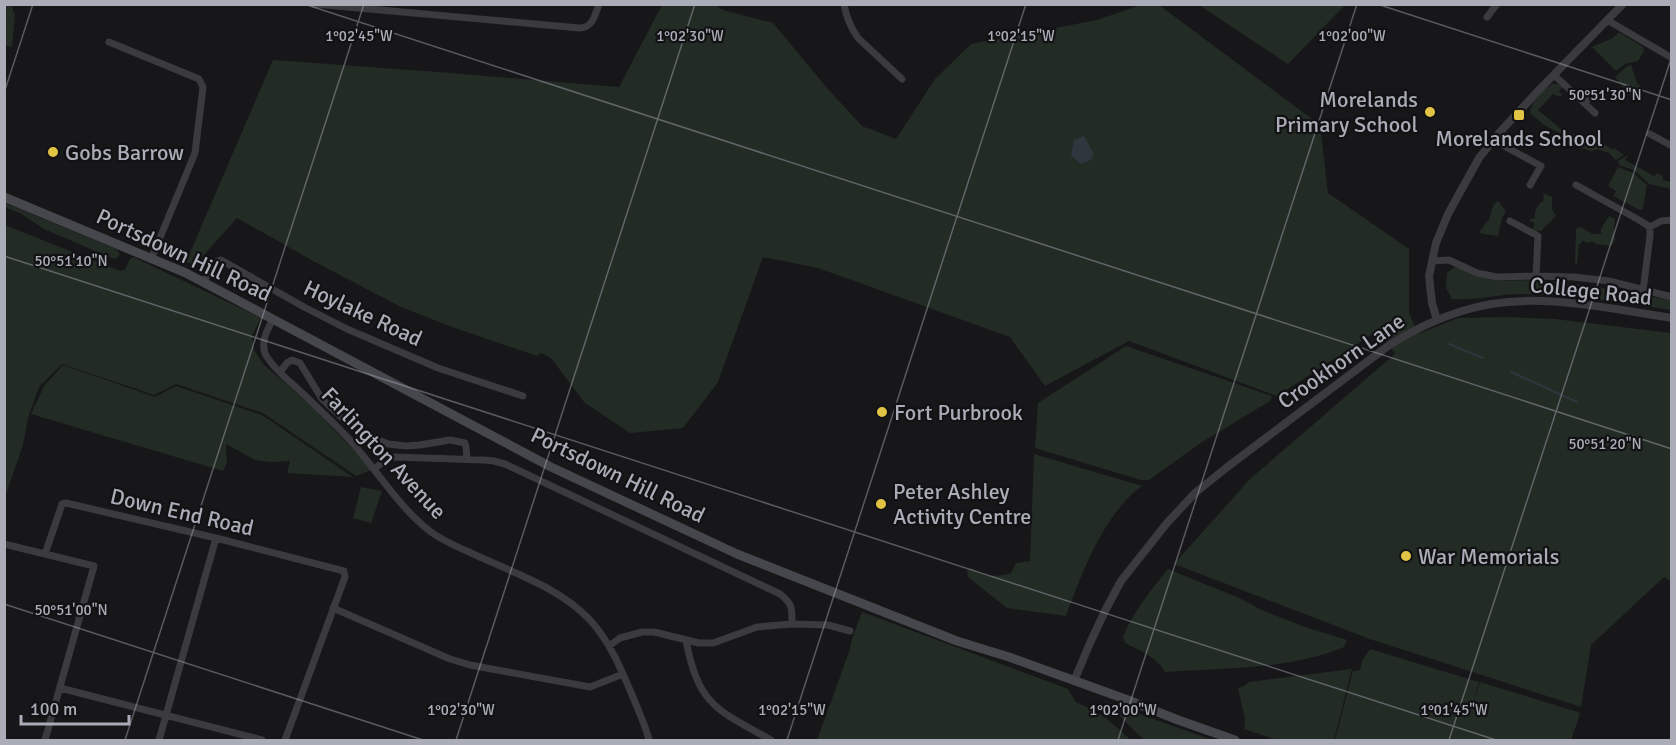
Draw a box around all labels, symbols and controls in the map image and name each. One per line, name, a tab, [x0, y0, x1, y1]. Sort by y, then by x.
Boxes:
text: 1°02'45"W	[325, 27, 393, 45]
text: 1°02'30"W	[656, 27, 724, 45]
text: 1°02'15"W	[987, 27, 1055, 45]
text: 1°02'00"W	[1318, 27, 1386, 45]
place label: Morelands Primary School	[1275, 86, 1418, 138]
text: 50°51'30"N	[1568, 86, 1642, 104]
marker: Morelands Primary School	[1423, 105, 1437, 119]
marker: Morelands School	[1512, 108, 1526, 122]
place label: Morelands School	[1435, 125, 1603, 152]
place label: Gobs Barrow	[65, 139, 184, 166]
marker: Gobs Barrow	[46, 145, 60, 159]
street label: Portsdown Hill Road	[92, 203, 276, 307]
text: 50°51'10"N	[34, 252, 108, 270]
street label: College Road	[1529, 271, 1653, 311]
street label: Hoylake Road	[300, 274, 426, 352]
street label: Crookhorn Lane	[1272, 307, 1410, 415]
street label: Farlington Avenue	[316, 381, 452, 525]
place label: Fort Purbrook	[894, 399, 1023, 426]
marker: Fort Purbrook	[875, 405, 889, 419]
street label: Portsdown Hill Road	[527, 421, 709, 529]
text: 50°51'20"N	[1568, 435, 1642, 453]
place label: Peter Ashley Activity Centre	[893, 478, 1031, 530]
street label: Down End Road	[108, 482, 256, 542]
marker: Peter Ashley Activity Centre	[874, 497, 888, 511]
place label: War Memorials	[1418, 543, 1559, 570]
marker: War Memorials	[1399, 549, 1413, 563]
text: 50°51'00"N	[34, 601, 108, 619]
scale bar	[21, 688, 129, 726]
text: 100 m	[30, 698, 77, 720]
text: 1°02'30"W	[427, 701, 495, 719]
text: 1°02'15"W	[758, 701, 826, 719]
text: 1°02'00"W	[1089, 701, 1157, 719]
text: 1°01'45"W	[1420, 701, 1488, 719]

